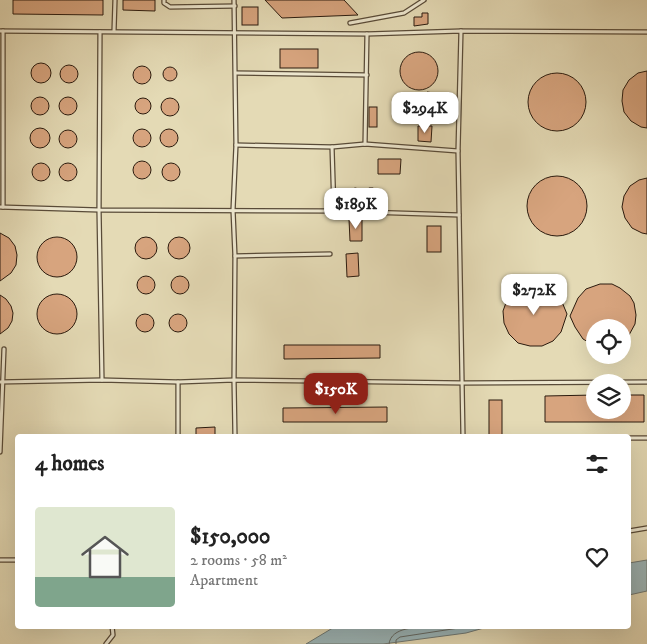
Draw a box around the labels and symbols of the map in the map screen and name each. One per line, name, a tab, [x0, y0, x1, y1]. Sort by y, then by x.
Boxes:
pin: $294K	[390, 92, 460, 134]
pin: $189K	[321, 188, 391, 230]
pin: $272K	[499, 274, 569, 316]
pin: $150K	[301, 372, 371, 415]

